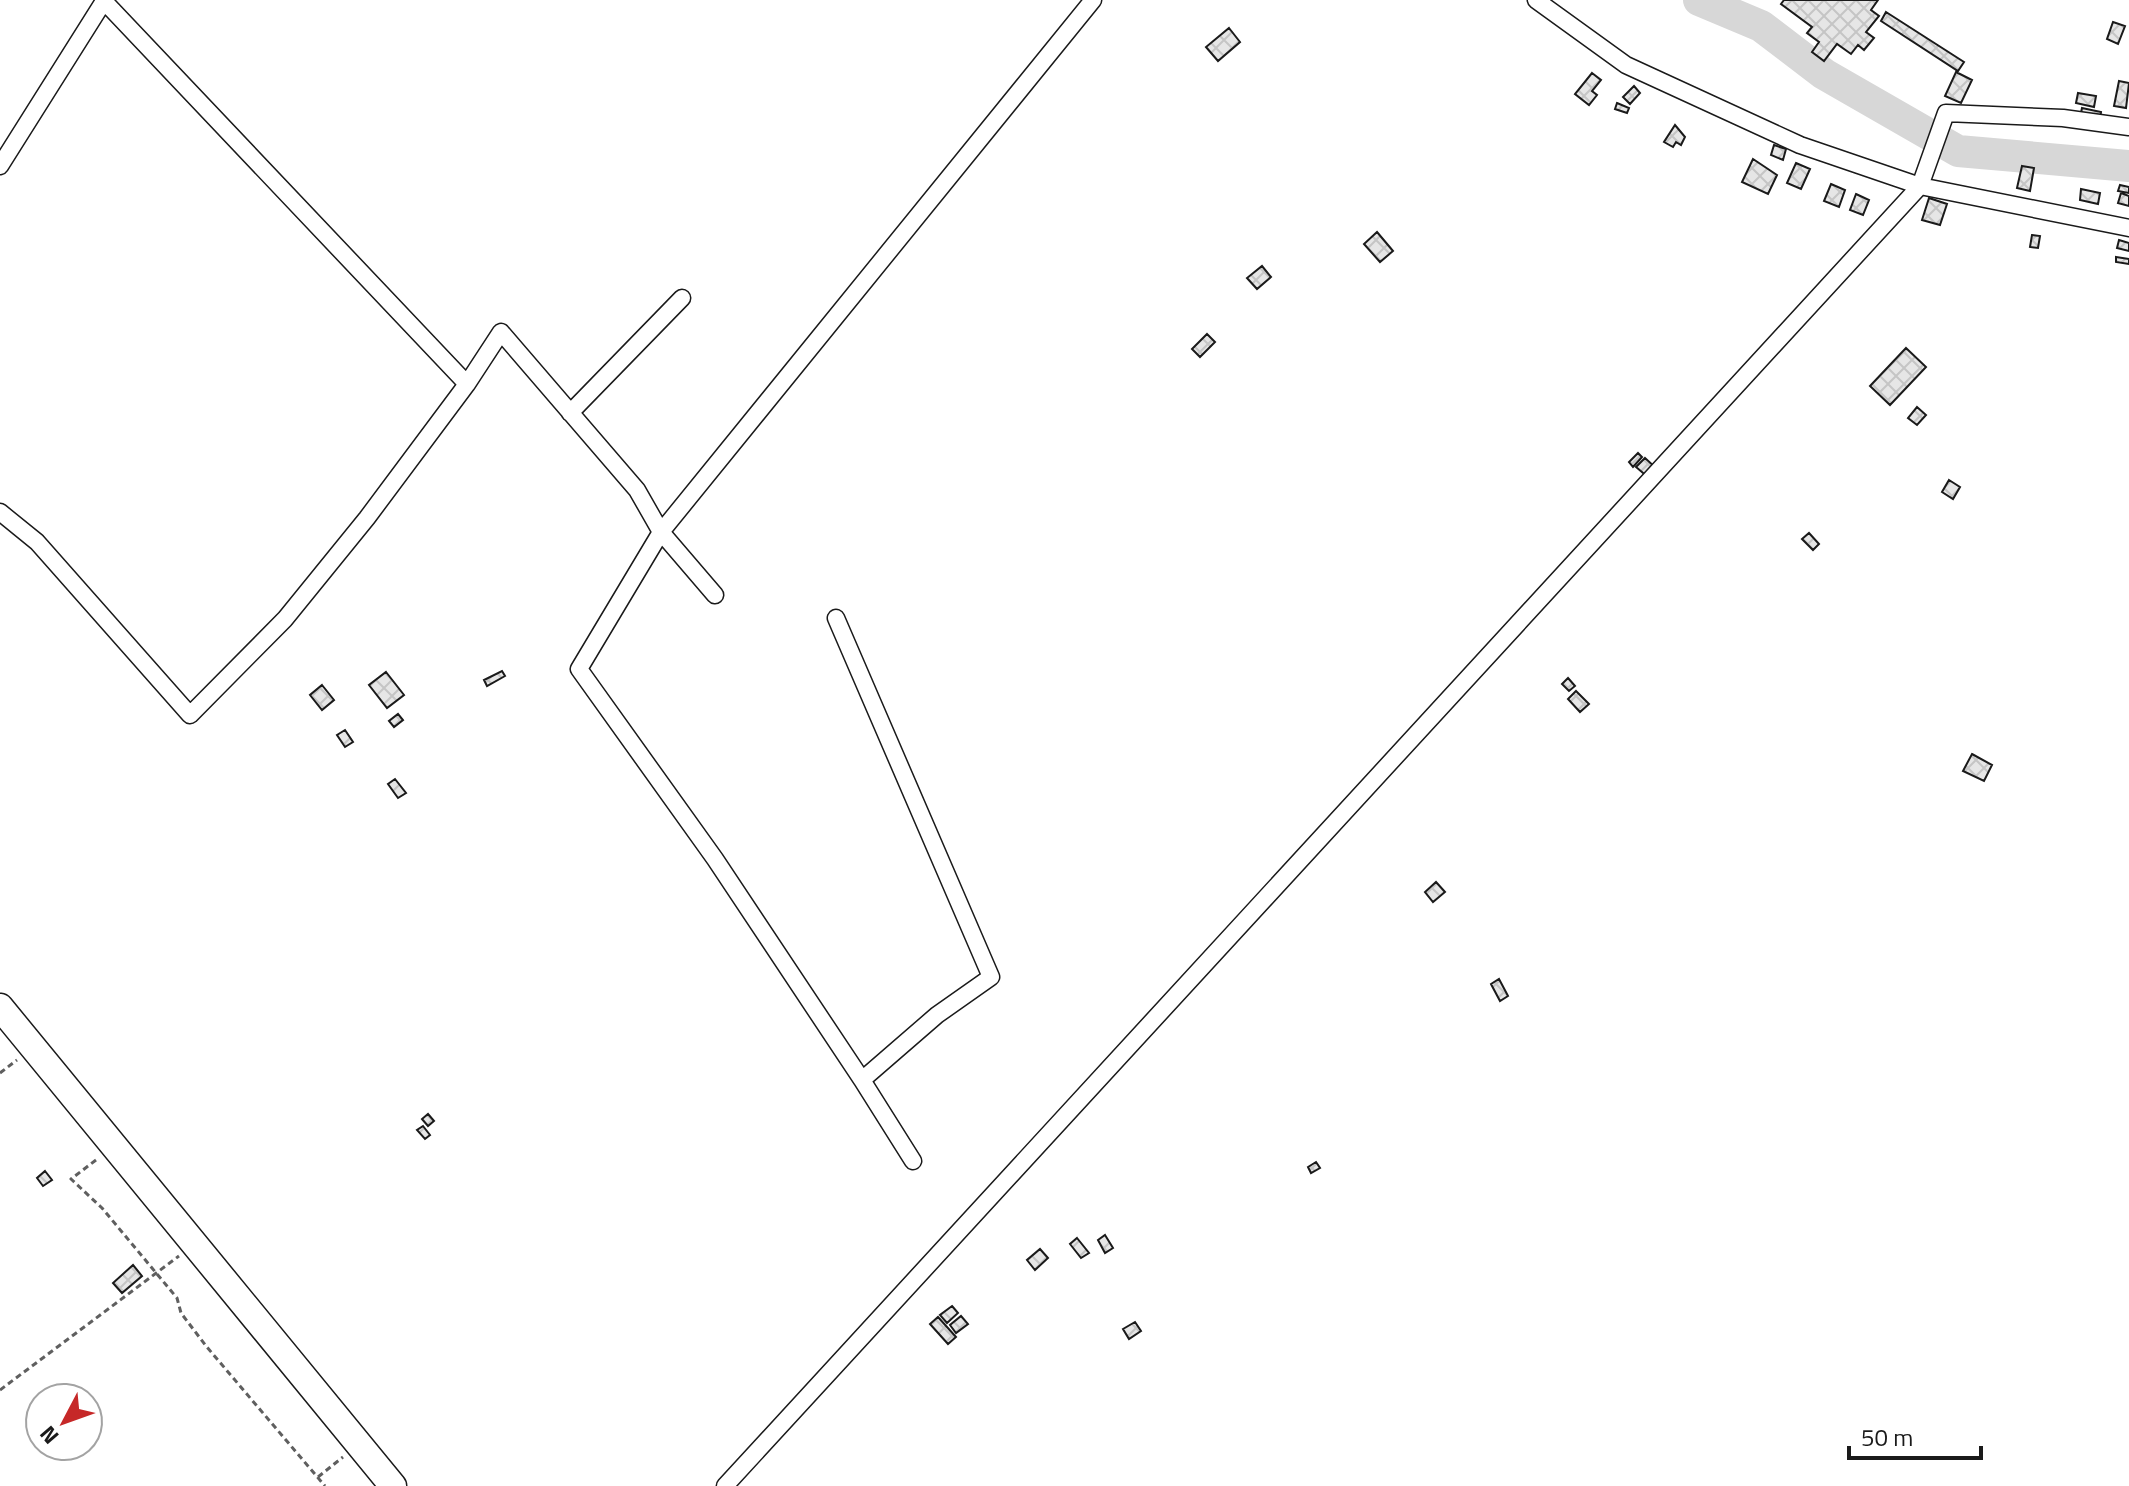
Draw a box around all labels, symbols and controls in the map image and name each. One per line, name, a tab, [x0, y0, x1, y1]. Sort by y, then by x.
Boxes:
north arrow	[24, 1382, 104, 1462]
scale bar	[1849, 1410, 1981, 1460]
text: N	[31, 1418, 67, 1452]
text: 50 m	[1861, 1419, 1913, 1455]

